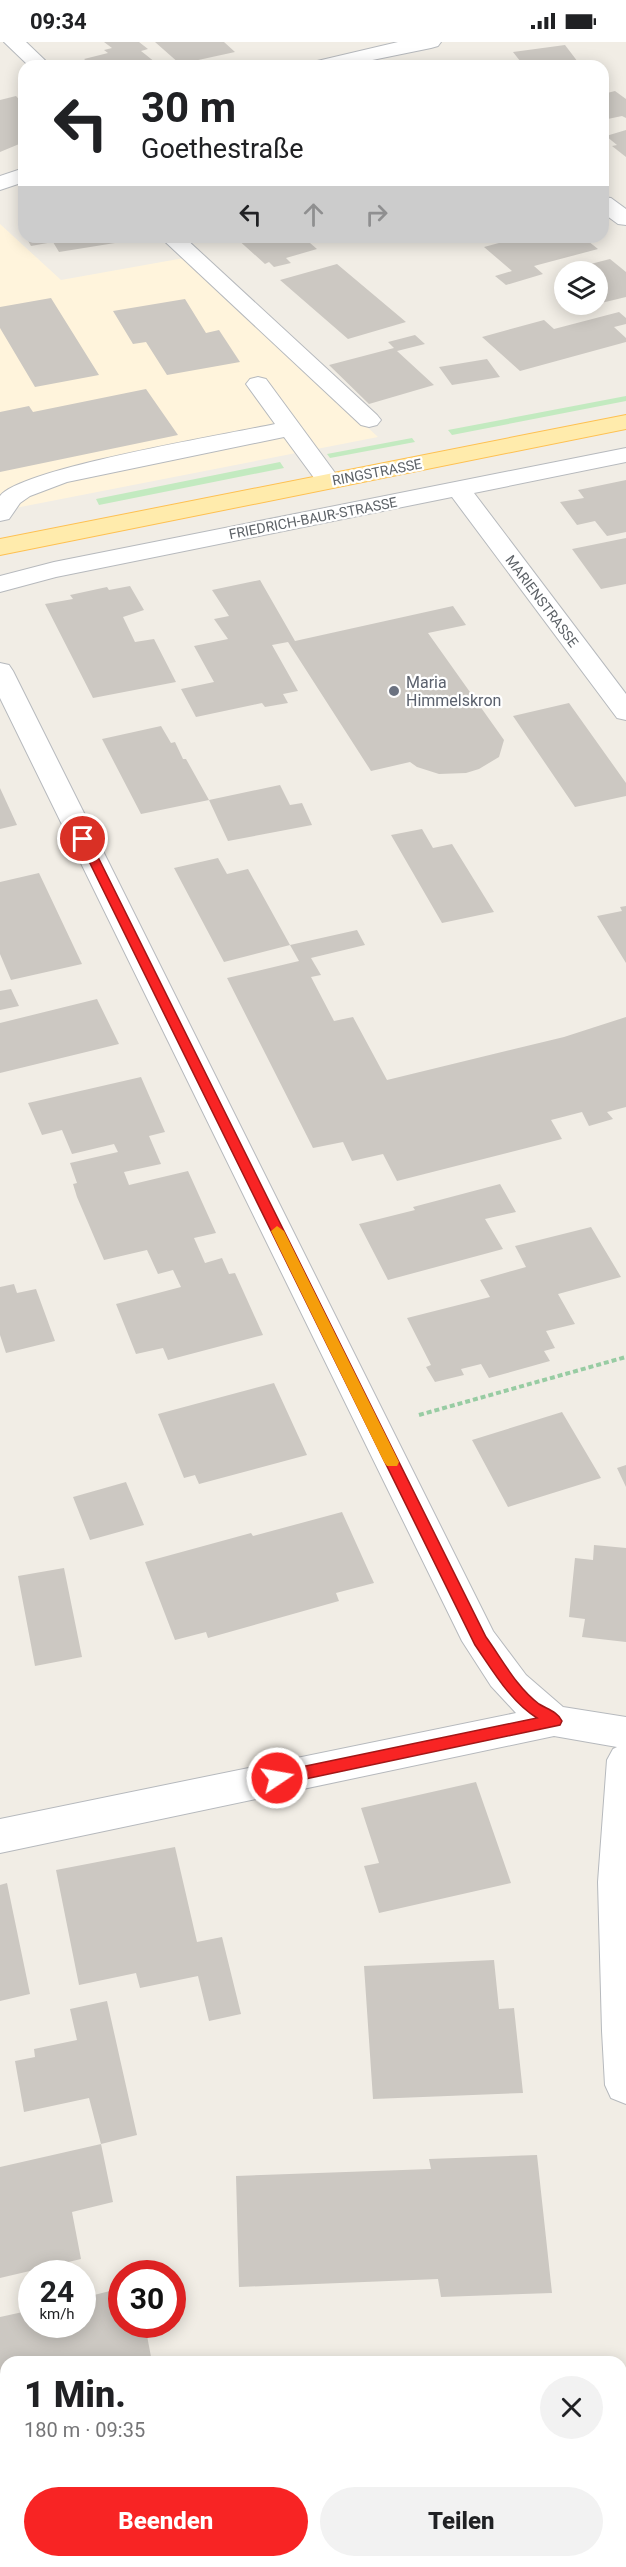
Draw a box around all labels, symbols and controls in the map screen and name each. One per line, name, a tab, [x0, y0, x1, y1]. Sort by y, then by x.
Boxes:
text: 09:34	[30, 9, 87, 34]
text: 30 m	[141, 83, 236, 132]
icon: left	[42, 84, 120, 162]
text: Goethestraße	[141, 133, 304, 165]
icon: left	[234, 198, 267, 231]
icon: ahead	[297, 198, 330, 231]
icon: right	[360, 198, 393, 231]
map controls	[554, 261, 608, 315]
button: layers	[554, 261, 608, 315]
street label: RINGSTRASSE	[331, 455, 423, 489]
street label: FRIEDRICH-BAUR-STRASSE	[228, 494, 399, 542]
street label: MARIENSTRASSE	[502, 552, 582, 650]
place label: Maria Himmelskron	[406, 673, 501, 710]
marker: Maria Himmelskron	[387, 684, 401, 698]
pin	[57, 813, 108, 864]
icon: arrive	[66, 822, 99, 855]
position arrow	[245, 1746, 309, 1810]
speed limit sign: 30	[108, 2260, 186, 2338]
text: 24	[40, 2274, 74, 2309]
text: km/h	[39, 2305, 75, 2323]
text: 1 Min.	[24, 2374, 126, 2416]
button: close	[540, 2376, 603, 2439]
text: 180 m · 09:35	[24, 2418, 145, 2442]
button: Beenden	[24, 2487, 308, 2556]
button: Teilen	[320, 2487, 603, 2556]

